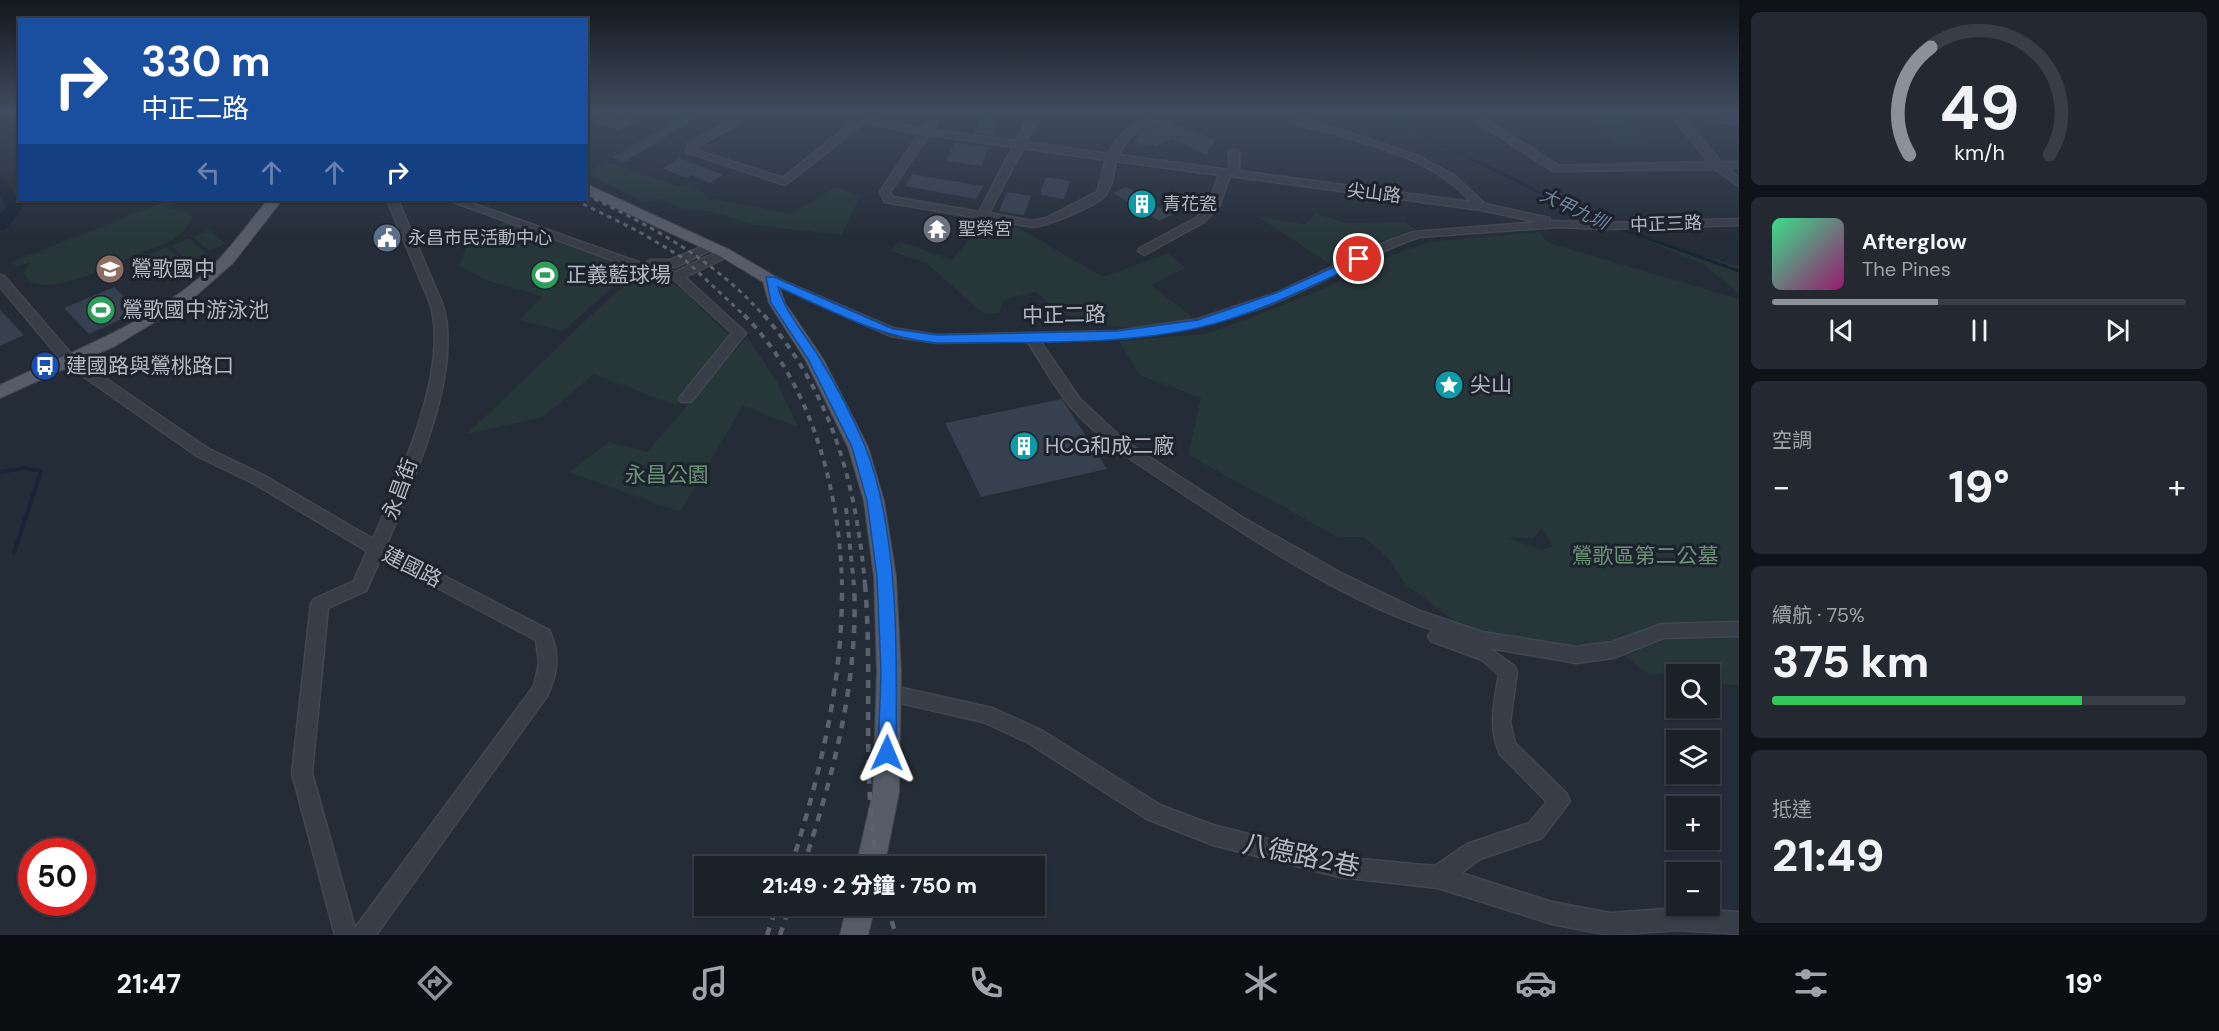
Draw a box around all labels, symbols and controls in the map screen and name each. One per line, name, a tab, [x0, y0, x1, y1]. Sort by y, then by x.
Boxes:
text: 330 m	[141, 34, 271, 89]
icon: right	[42, 42, 120, 120]
text: 49	[1939, 67, 2019, 148]
text: 中正二路	[141, 91, 249, 126]
text: km/h	[1954, 140, 2004, 168]
icon: left	[192, 156, 225, 189]
icon: ahead	[255, 156, 288, 189]
icon: ahead	[318, 156, 351, 189]
icon: right	[381, 156, 414, 189]
street label: 尖山路	[1346, 178, 1402, 208]
water label: 大甲九圳	[1536, 183, 1614, 236]
building icon: 青花瓷	[1126, 188, 1158, 220]
place label: 青花瓷	[1163, 192, 1217, 216]
street label: 中正三路	[1630, 211, 1702, 237]
temple icon: 聖榮宮	[921, 213, 953, 245]
place label: 聖榮宮	[958, 217, 1012, 241]
public building icon: 永昌市民活動中心	[371, 222, 403, 254]
place label: 永昌市民活動中心	[408, 226, 552, 250]
text: Afterglow	[1862, 227, 1967, 256]
pin	[1333, 233, 1384, 284]
icon: arrive	[1342, 242, 1375, 275]
school or university icon: 鶯歌國中	[94, 253, 126, 285]
place label: 鶯歌國中	[131, 255, 215, 283]
text: The Pines	[1862, 256, 1951, 282]
sports icon: 正義藍球場	[529, 259, 561, 291]
place label: 正義藍球場	[566, 261, 671, 289]
sports icon: 鶯歌國中游泳池	[85, 294, 117, 326]
place label: 鶯歌國中游泳池	[122, 296, 269, 324]
street label: 中正二路	[1022, 300, 1106, 330]
icon: previous	[1825, 314, 1858, 347]
icon: pause	[1963, 314, 1996, 347]
icon: next	[2101, 314, 2134, 347]
bus stop icon: 建國路與鶯桃路口	[29, 350, 61, 382]
place label: 建國路與鶯桃路口	[66, 352, 234, 380]
place icon: 尖山	[1433, 369, 1465, 401]
place label: 尖山	[1470, 371, 1512, 399]
text: 空調	[1772, 427, 1812, 453]
building icon: HCG和成二廠	[1008, 430, 1040, 462]
place label: HCG和成二廠	[1045, 432, 1174, 460]
street label: 永昌街	[376, 455, 424, 523]
text: 19°	[1948, 457, 2010, 516]
park label: 永昌公園	[625, 461, 709, 489]
text: −	[1772, 465, 1790, 508]
text: +	[2168, 465, 2186, 508]
street label: 建國路	[378, 540, 446, 594]
park label: 鶯歌區第二公墓	[1572, 542, 1719, 570]
text: 續航 · 75%	[1772, 602, 1865, 628]
text: 375 km	[1772, 632, 1929, 691]
map controls	[1666, 664, 1720, 916]
button: search	[1666, 664, 1720, 718]
position arrow	[855, 721, 919, 785]
button: layers	[1666, 730, 1720, 784]
button: +	[1666, 796, 1720, 850]
text: 抵達	[1772, 796, 1812, 822]
street label: 八德路2巷	[1239, 826, 1363, 884]
text: 21:49	[1772, 826, 1884, 885]
speed limit sign: 50	[18, 838, 96, 916]
button: −	[1666, 862, 1720, 916]
text: 21:49 · 2 分鐘 · 750 m	[762, 871, 977, 900]
icon: directions	[414, 962, 456, 1004]
icon: music	[689, 962, 731, 1004]
icon: phone	[965, 962, 1007, 1004]
icon: climate	[1240, 962, 1282, 1004]
icon: car	[1515, 962, 1557, 1004]
icon: filters	[1790, 962, 1832, 1004]
text: 21:47	[117, 966, 181, 1001]
text: 19°	[2066, 966, 2102, 1001]

